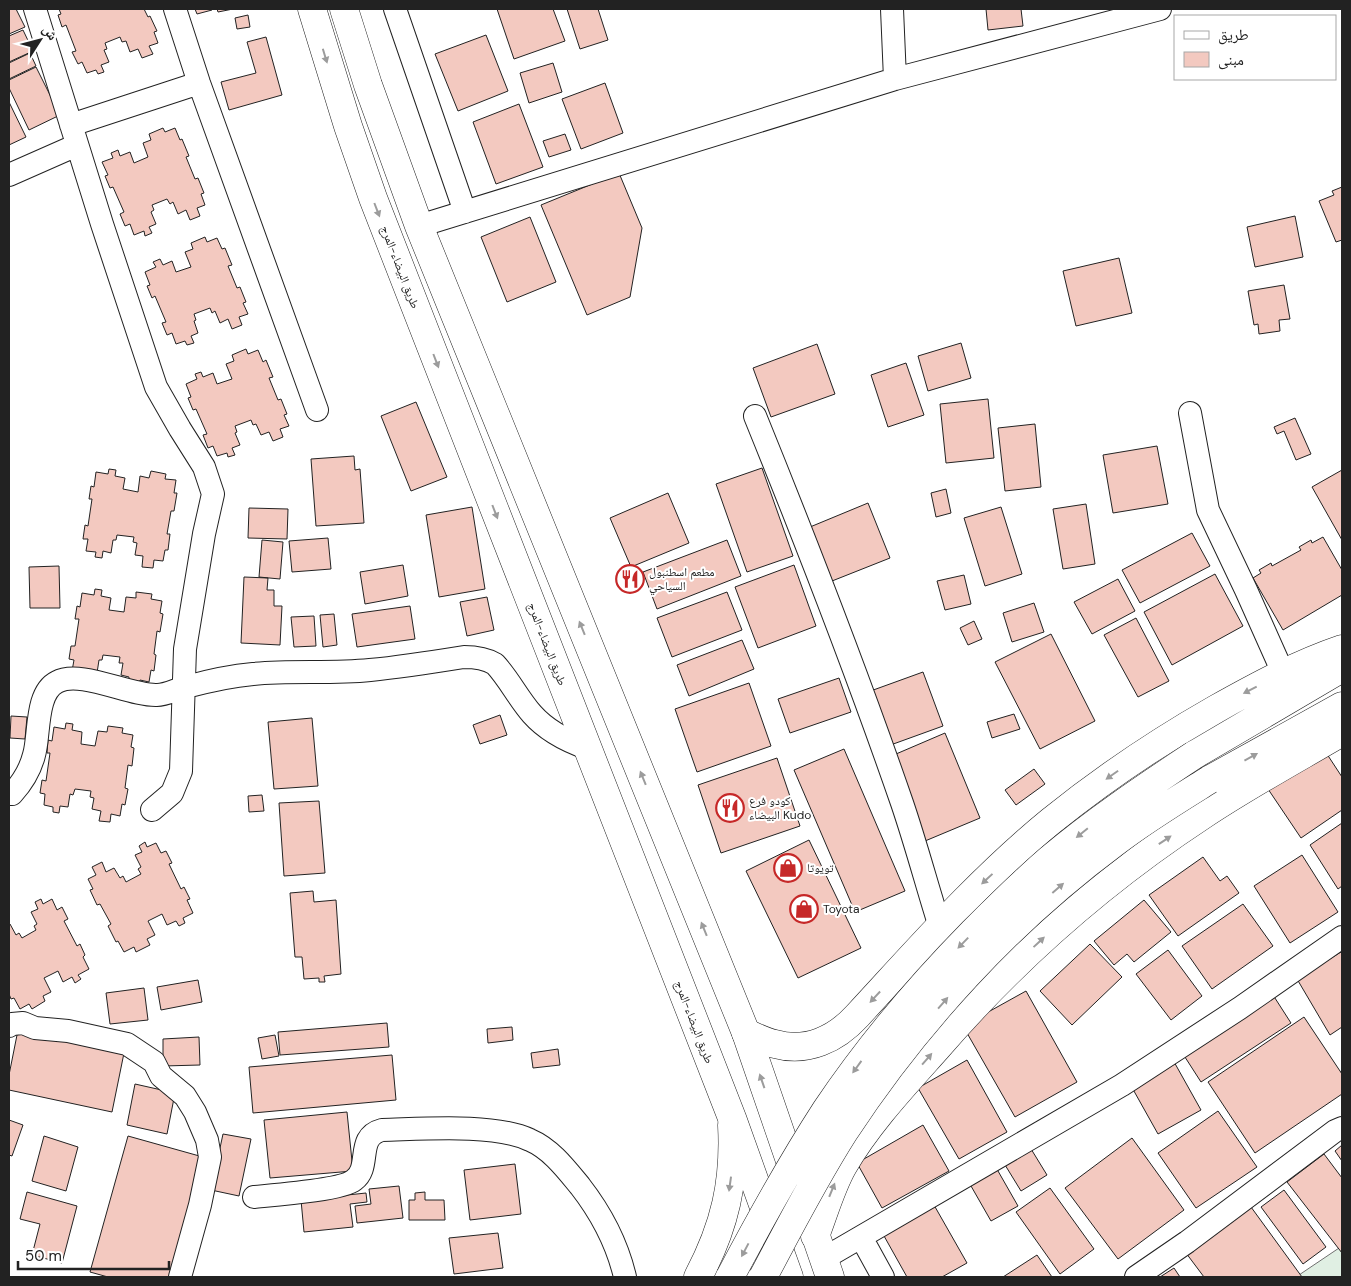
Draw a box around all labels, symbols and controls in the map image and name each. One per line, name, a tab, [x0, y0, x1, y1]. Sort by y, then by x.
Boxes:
north arrow	[15, 15, 65, 65]
legend	[1174, 15, 1336, 80]
text: ش	[39, 21, 62, 44]
text: طريق	[1218, 25, 1249, 45]
one-way arrow	[322, 48, 330, 63]
text: مبنى	[1218, 50, 1244, 70]
one-way arrow	[374, 202, 382, 217]
street label: طريق البيضاء-المرج	[377, 223, 423, 311]
one-way arrow	[432, 354, 440, 369]
one-way arrow	[491, 505, 499, 520]
restaurant icon: مطعم اسطنبول السياحي	[615, 564, 645, 594]
place label: مطعم اسطنبول السياحي	[649, 564, 715, 596]
street label: طريق البيضاء-المرج	[524, 600, 570, 688]
one-way arrow	[578, 620, 586, 635]
one-way arrow	[1243, 686, 1257, 694]
one-way arrow	[1245, 752, 1258, 761]
one-way arrow	[639, 770, 647, 785]
one-way arrow	[1105, 770, 1118, 780]
restaurant icon: كودو فرع البيضاء Kudo	[715, 793, 745, 823]
place label: كودو فرع البيضاء Kudo	[749, 793, 811, 823]
one-way arrow	[1076, 828, 1089, 839]
one-way arrow	[1159, 835, 1172, 845]
shop icon: تويوتا	[773, 853, 803, 883]
place label: تويوتا	[807, 860, 834, 876]
one-way arrow	[982, 873, 994, 885]
one-way arrow	[1051, 883, 1064, 894]
shop icon: Toyota	[789, 894, 819, 924]
place label: Toyota	[823, 901, 860, 917]
one-way arrow	[700, 921, 708, 936]
one-way arrow	[1033, 936, 1045, 948]
one-way arrow	[957, 937, 969, 949]
street label: طريق البيضاء-المرج	[671, 978, 717, 1066]
one-way arrow	[869, 990, 881, 1002]
one-way arrow	[937, 998, 949, 1010]
one-way arrow	[921, 1053, 932, 1066]
one-way arrow	[852, 1060, 862, 1073]
one-way arrow	[758, 1073, 766, 1088]
one-way arrow	[726, 1176, 734, 1192]
one-way arrow	[828, 1182, 836, 1197]
scale bar	[18, 1238, 169, 1270]
one-way arrow	[741, 1242, 749, 1257]
text: 50 m	[25, 1246, 62, 1266]

